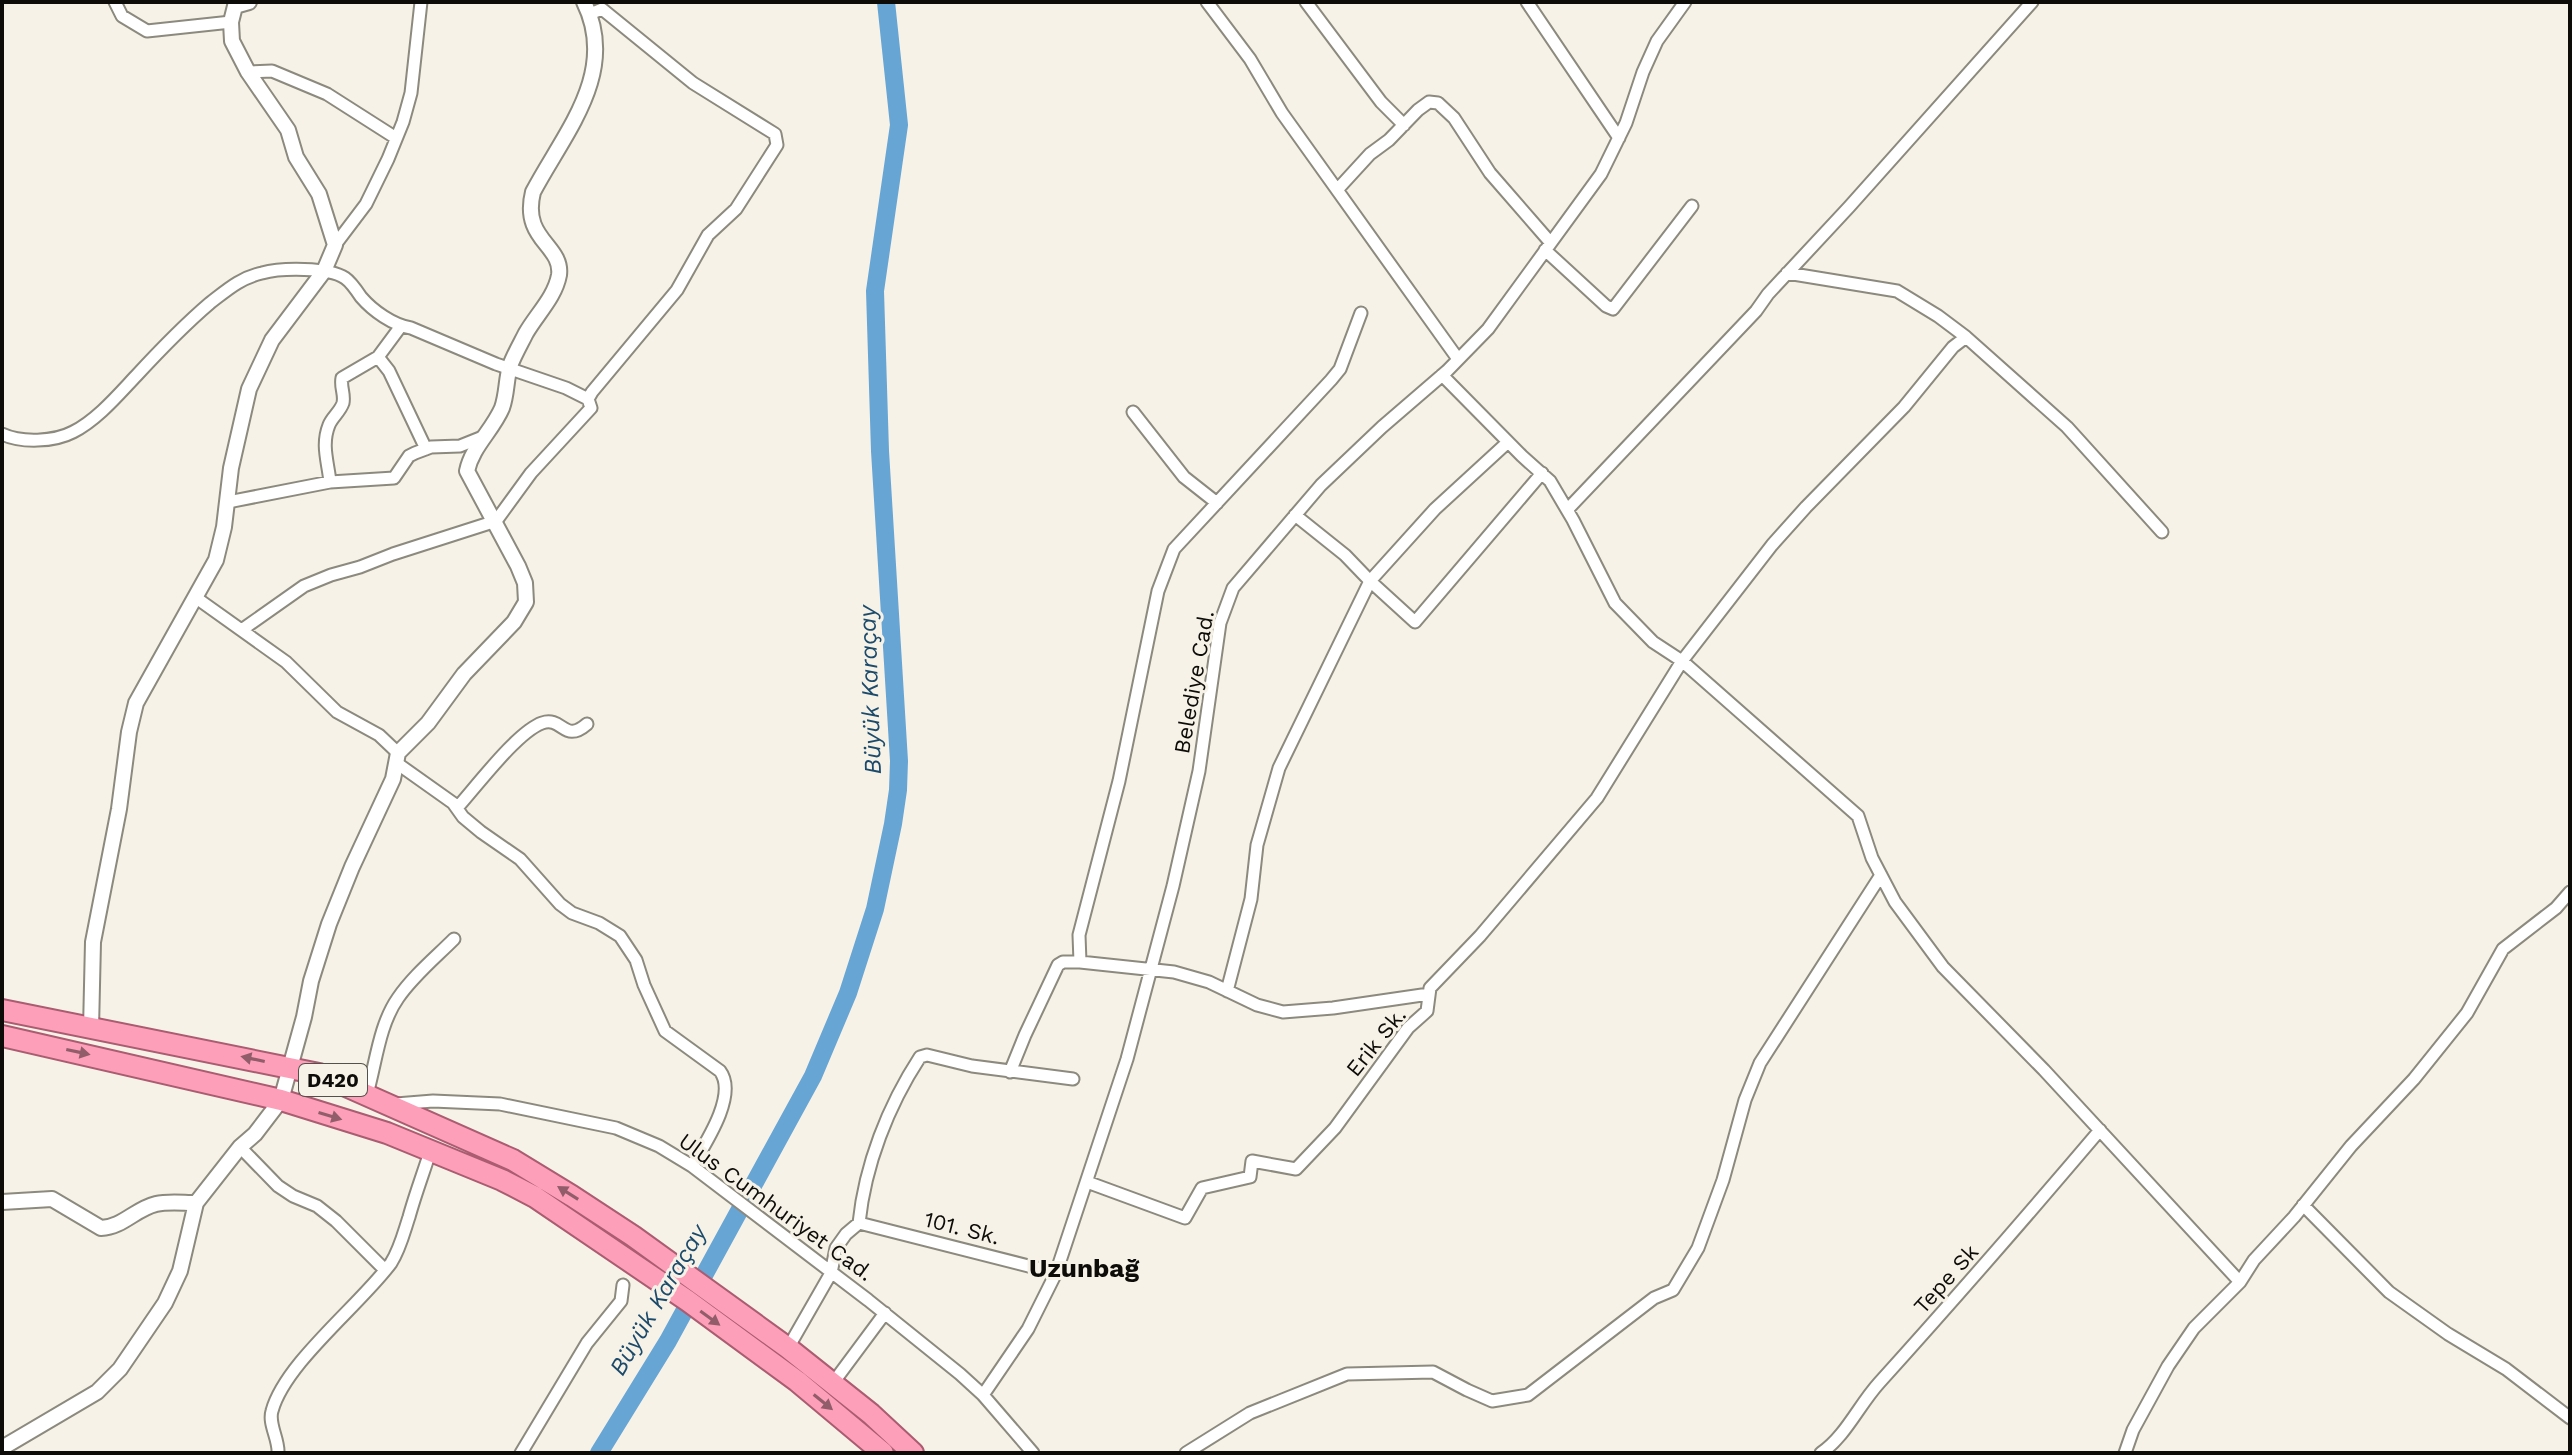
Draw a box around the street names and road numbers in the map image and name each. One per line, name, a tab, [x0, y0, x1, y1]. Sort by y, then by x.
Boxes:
street label: Belediye Cad.	[1169, 608, 1219, 756]
street label: Erik Sk.	[1341, 1003, 1411, 1081]
road number: D420	[299, 1064, 367, 1096]
street label: Ulus Cumhuriyet Cad.	[674, 1128, 878, 1286]
street label: 101. Sk.	[922, 1207, 1002, 1249]
street label: Tepe Sk	[1909, 1239, 1983, 1319]

